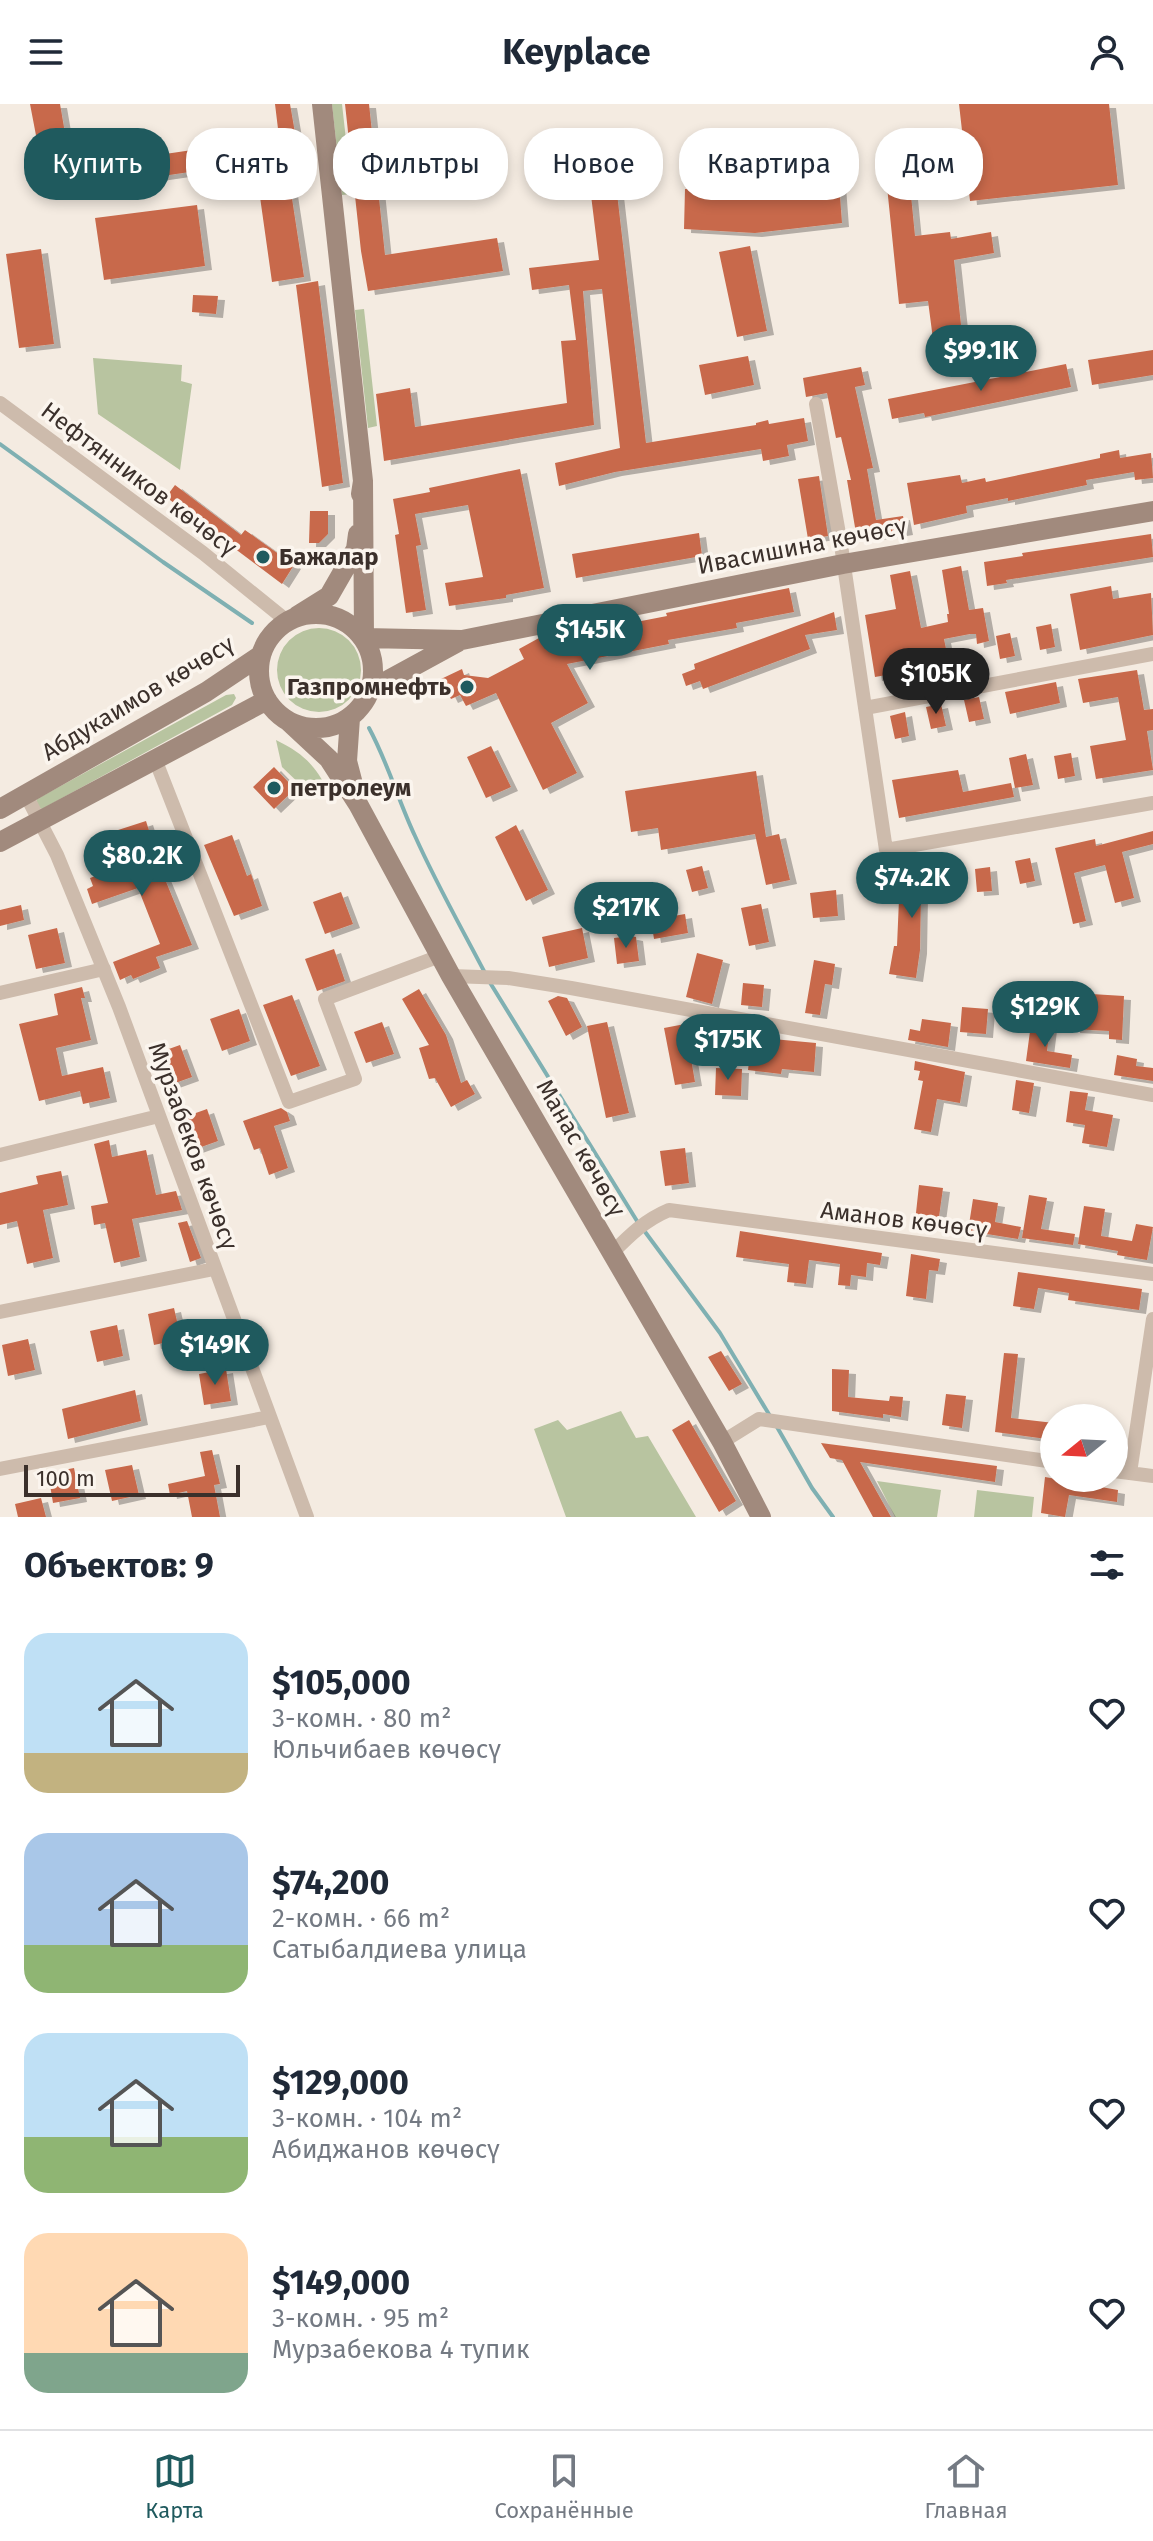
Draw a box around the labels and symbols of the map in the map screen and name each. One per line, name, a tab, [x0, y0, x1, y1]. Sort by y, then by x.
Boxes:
pin: $99.1K	[916, 325, 1046, 393]
street label: Нефтянников көчөсү	[36, 396, 243, 562]
street label: Ивасишина көчөсү	[695, 512, 909, 580]
place label: Бажалар	[279, 543, 379, 571]
marker: Бажалар	[254, 548, 272, 566]
pin: $145K	[534, 604, 646, 672]
street label: Абдукаимов көчөсү	[37, 630, 239, 766]
pin: $105K	[880, 648, 992, 716]
place label: Газпромнефть	[287, 673, 451, 701]
marker: Газпромнефть	[458, 678, 476, 696]
place label: петролеум	[290, 774, 411, 802]
marker: петролеум	[265, 779, 283, 797]
pin: $80.2K	[77, 830, 207, 898]
pin: $74.2K	[847, 852, 977, 920]
pin: $217K	[570, 882, 682, 950]
pin: $129K	[989, 981, 1101, 1049]
pin: $175K	[672, 1014, 784, 1082]
street label: Мурзабеков көчөсү	[142, 1038, 244, 1254]
street label: Манас көчөсү	[530, 1074, 632, 1222]
street label: Аманов көчөсү	[819, 1196, 989, 1244]
pin: $149K	[159, 1319, 271, 1387]
north arrow	[1040, 1404, 1128, 1492]
scale bar	[24, 1461, 240, 1497]

